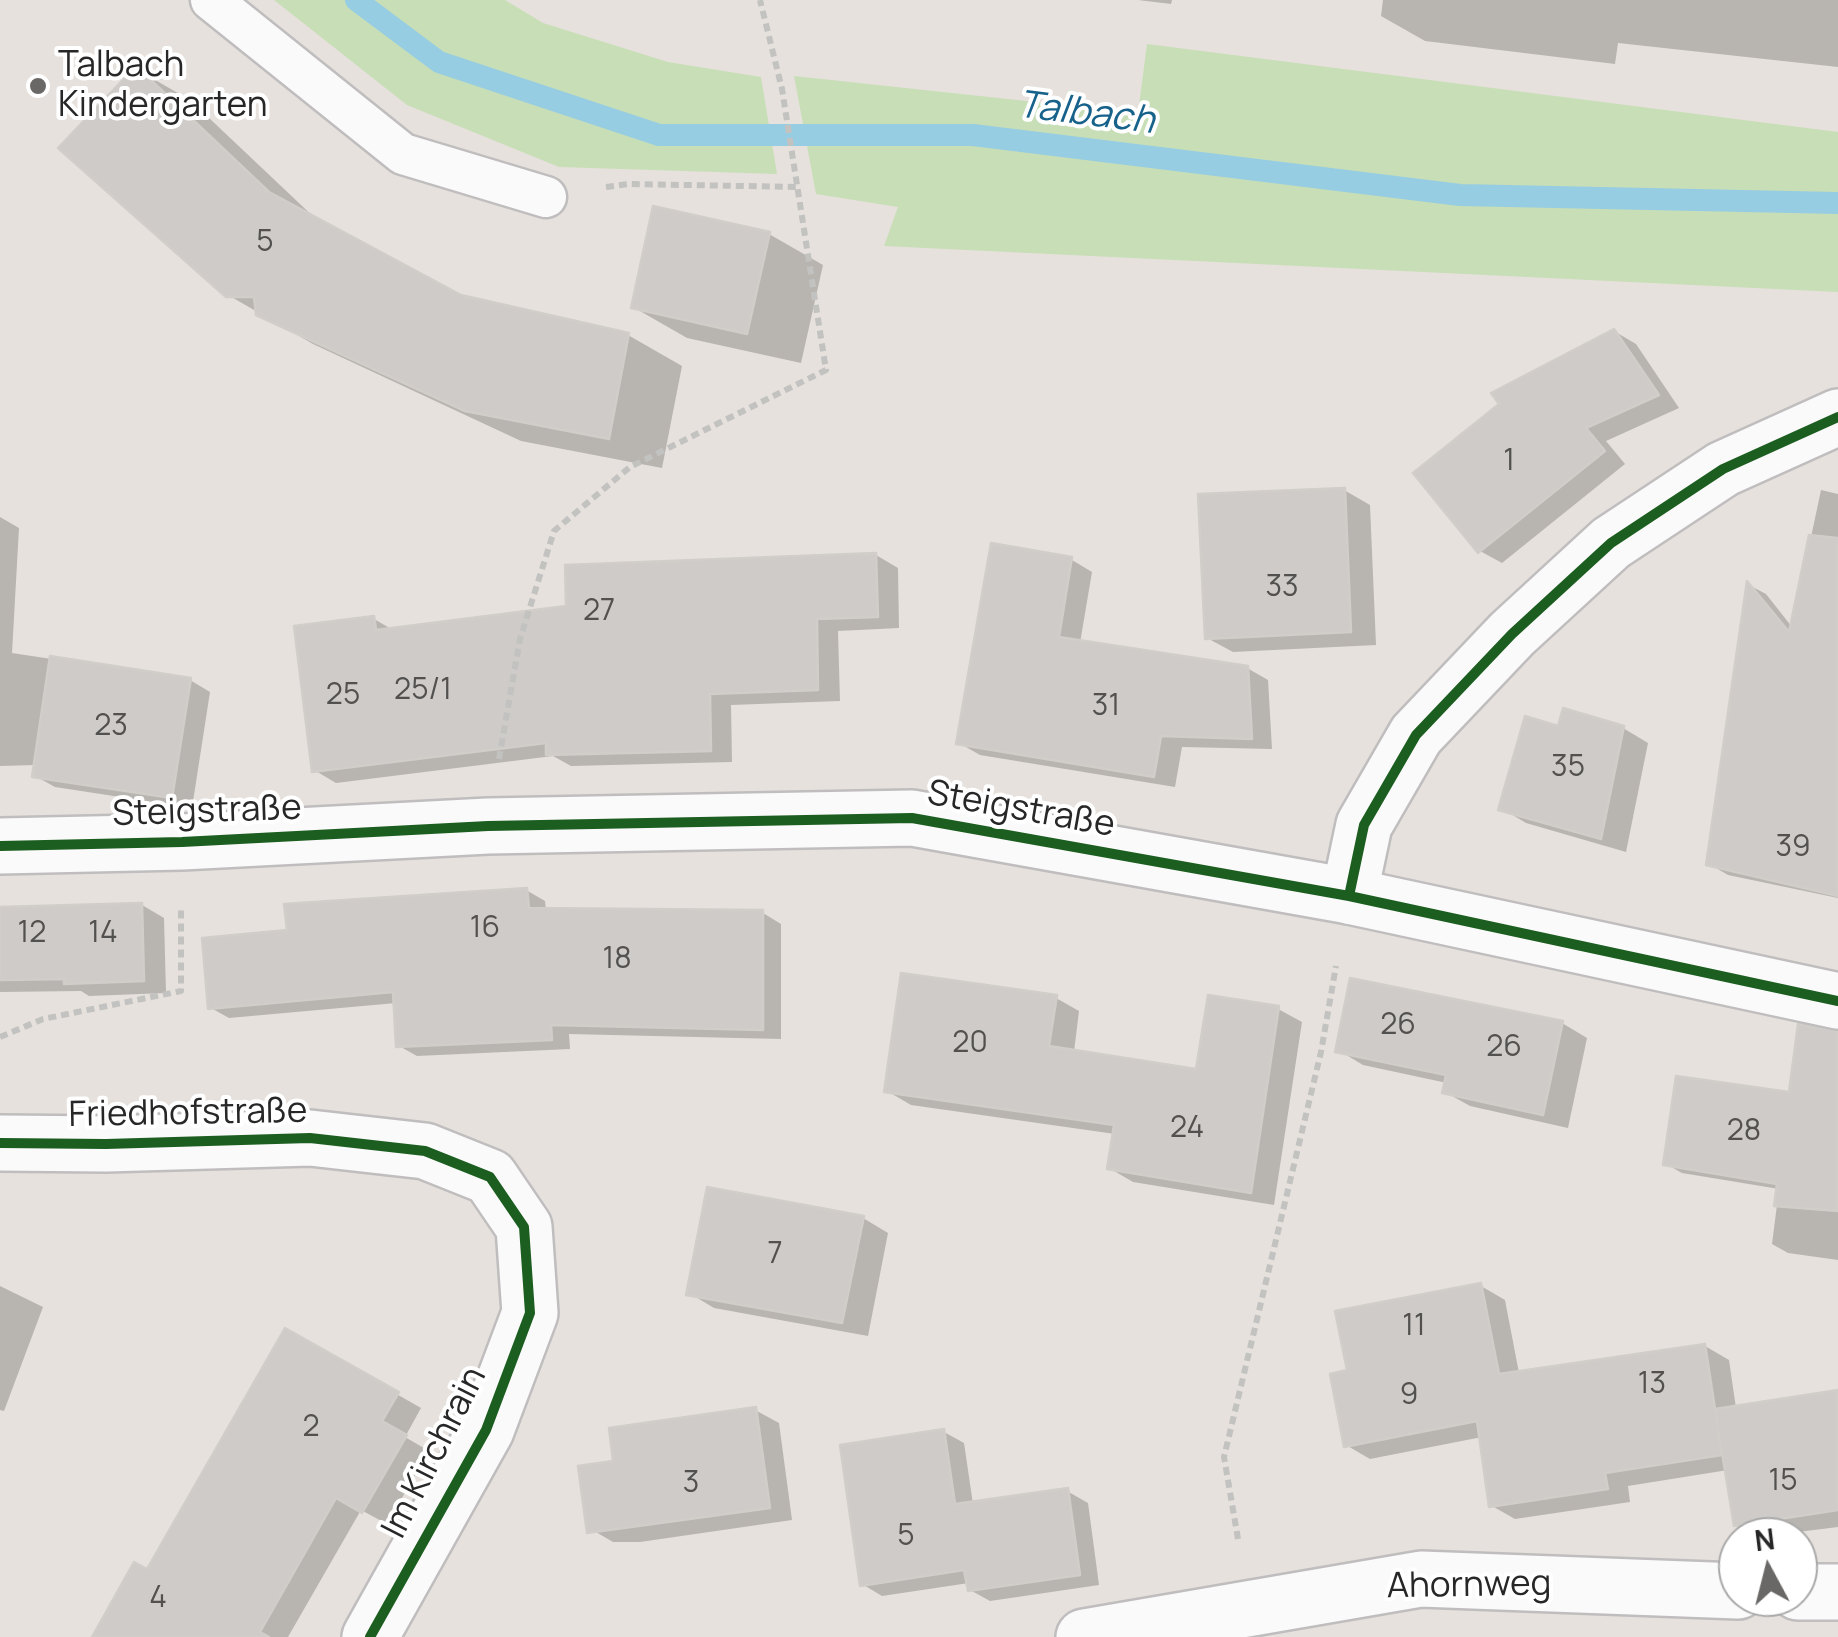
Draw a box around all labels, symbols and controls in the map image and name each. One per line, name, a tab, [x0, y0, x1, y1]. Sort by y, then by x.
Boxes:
place label: Talbach Kindergarten	[58, 45, 268, 127]
marker: Talbach Kindergarten	[27, 75, 49, 97]
water label: Talbach	[1015, 83, 1157, 145]
house number: 5	[256, 225, 274, 261]
house number: 1	[1503, 444, 1515, 480]
house number: 33	[1265, 570, 1299, 606]
house number: 27	[583, 594, 615, 630]
house number: 25/1	[394, 673, 452, 709]
house number: 25	[326, 678, 360, 714]
house number: 31	[1092, 689, 1120, 725]
house number: 23	[94, 709, 128, 745]
house number: 35	[1551, 750, 1585, 786]
street label: Steigstraße	[924, 773, 1118, 847]
street label: Steigstraße	[112, 788, 302, 836]
house number: 39	[1775, 830, 1811, 866]
house number: 16	[470, 911, 500, 947]
house number: 12	[18, 916, 46, 952]
house number: 14	[88, 916, 118, 952]
house number: 18	[602, 942, 632, 978]
house number: 26	[1380, 1008, 1416, 1044]
house number: 20	[952, 1026, 988, 1062]
house number: 26	[1486, 1030, 1522, 1066]
street label: Friedhofstraße	[68, 1091, 308, 1137]
house number: 24	[1170, 1111, 1204, 1147]
house number: 28	[1727, 1114, 1761, 1150]
house number: 7	[767, 1237, 783, 1273]
house number: 11	[1402, 1309, 1426, 1345]
street label: Im Kirchrain	[374, 1360, 496, 1546]
house number: 13	[1638, 1367, 1666, 1403]
house number: 9	[1400, 1378, 1418, 1414]
house number: 2	[302, 1410, 320, 1446]
house number: 15	[1768, 1464, 1798, 1500]
house number: 3	[683, 1466, 699, 1502]
north arrow	[1718, 1517, 1818, 1617]
house number: 5	[897, 1519, 915, 1555]
text: N	[1752, 1519, 1777, 1559]
street label: Ahornweg	[1386, 1564, 1552, 1608]
house number: 4	[149, 1581, 167, 1617]

